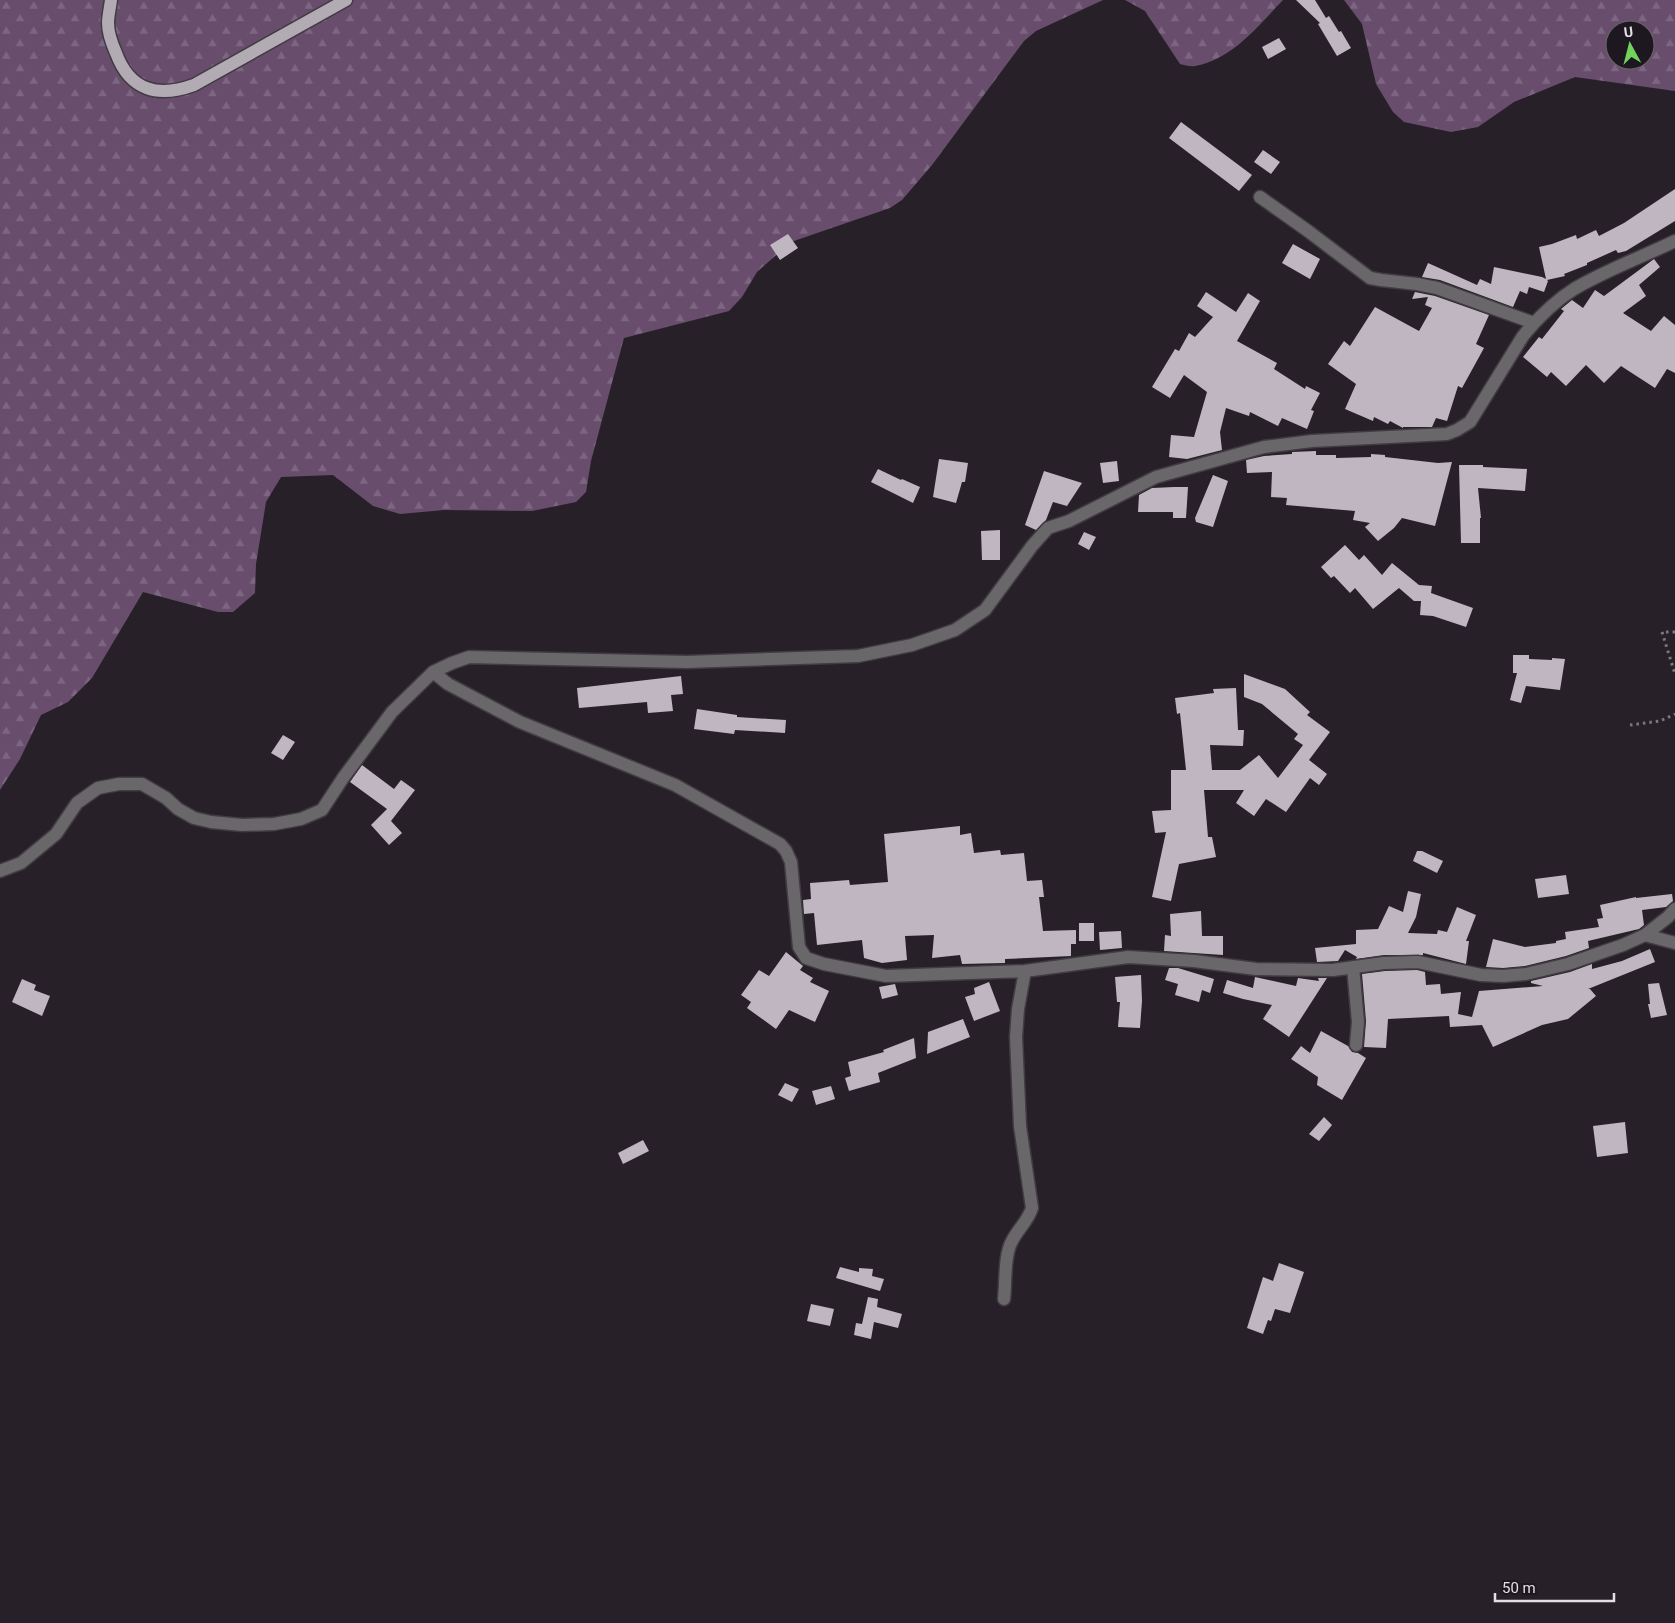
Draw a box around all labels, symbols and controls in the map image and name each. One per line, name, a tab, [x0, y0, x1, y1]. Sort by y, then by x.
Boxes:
north arrow	[1605, 20, 1655, 70]
text: U	[1623, 24, 1634, 41]
scale bar	[1495, 1570, 1614, 1602]
text: 50 m	[1502, 1579, 1536, 1597]

